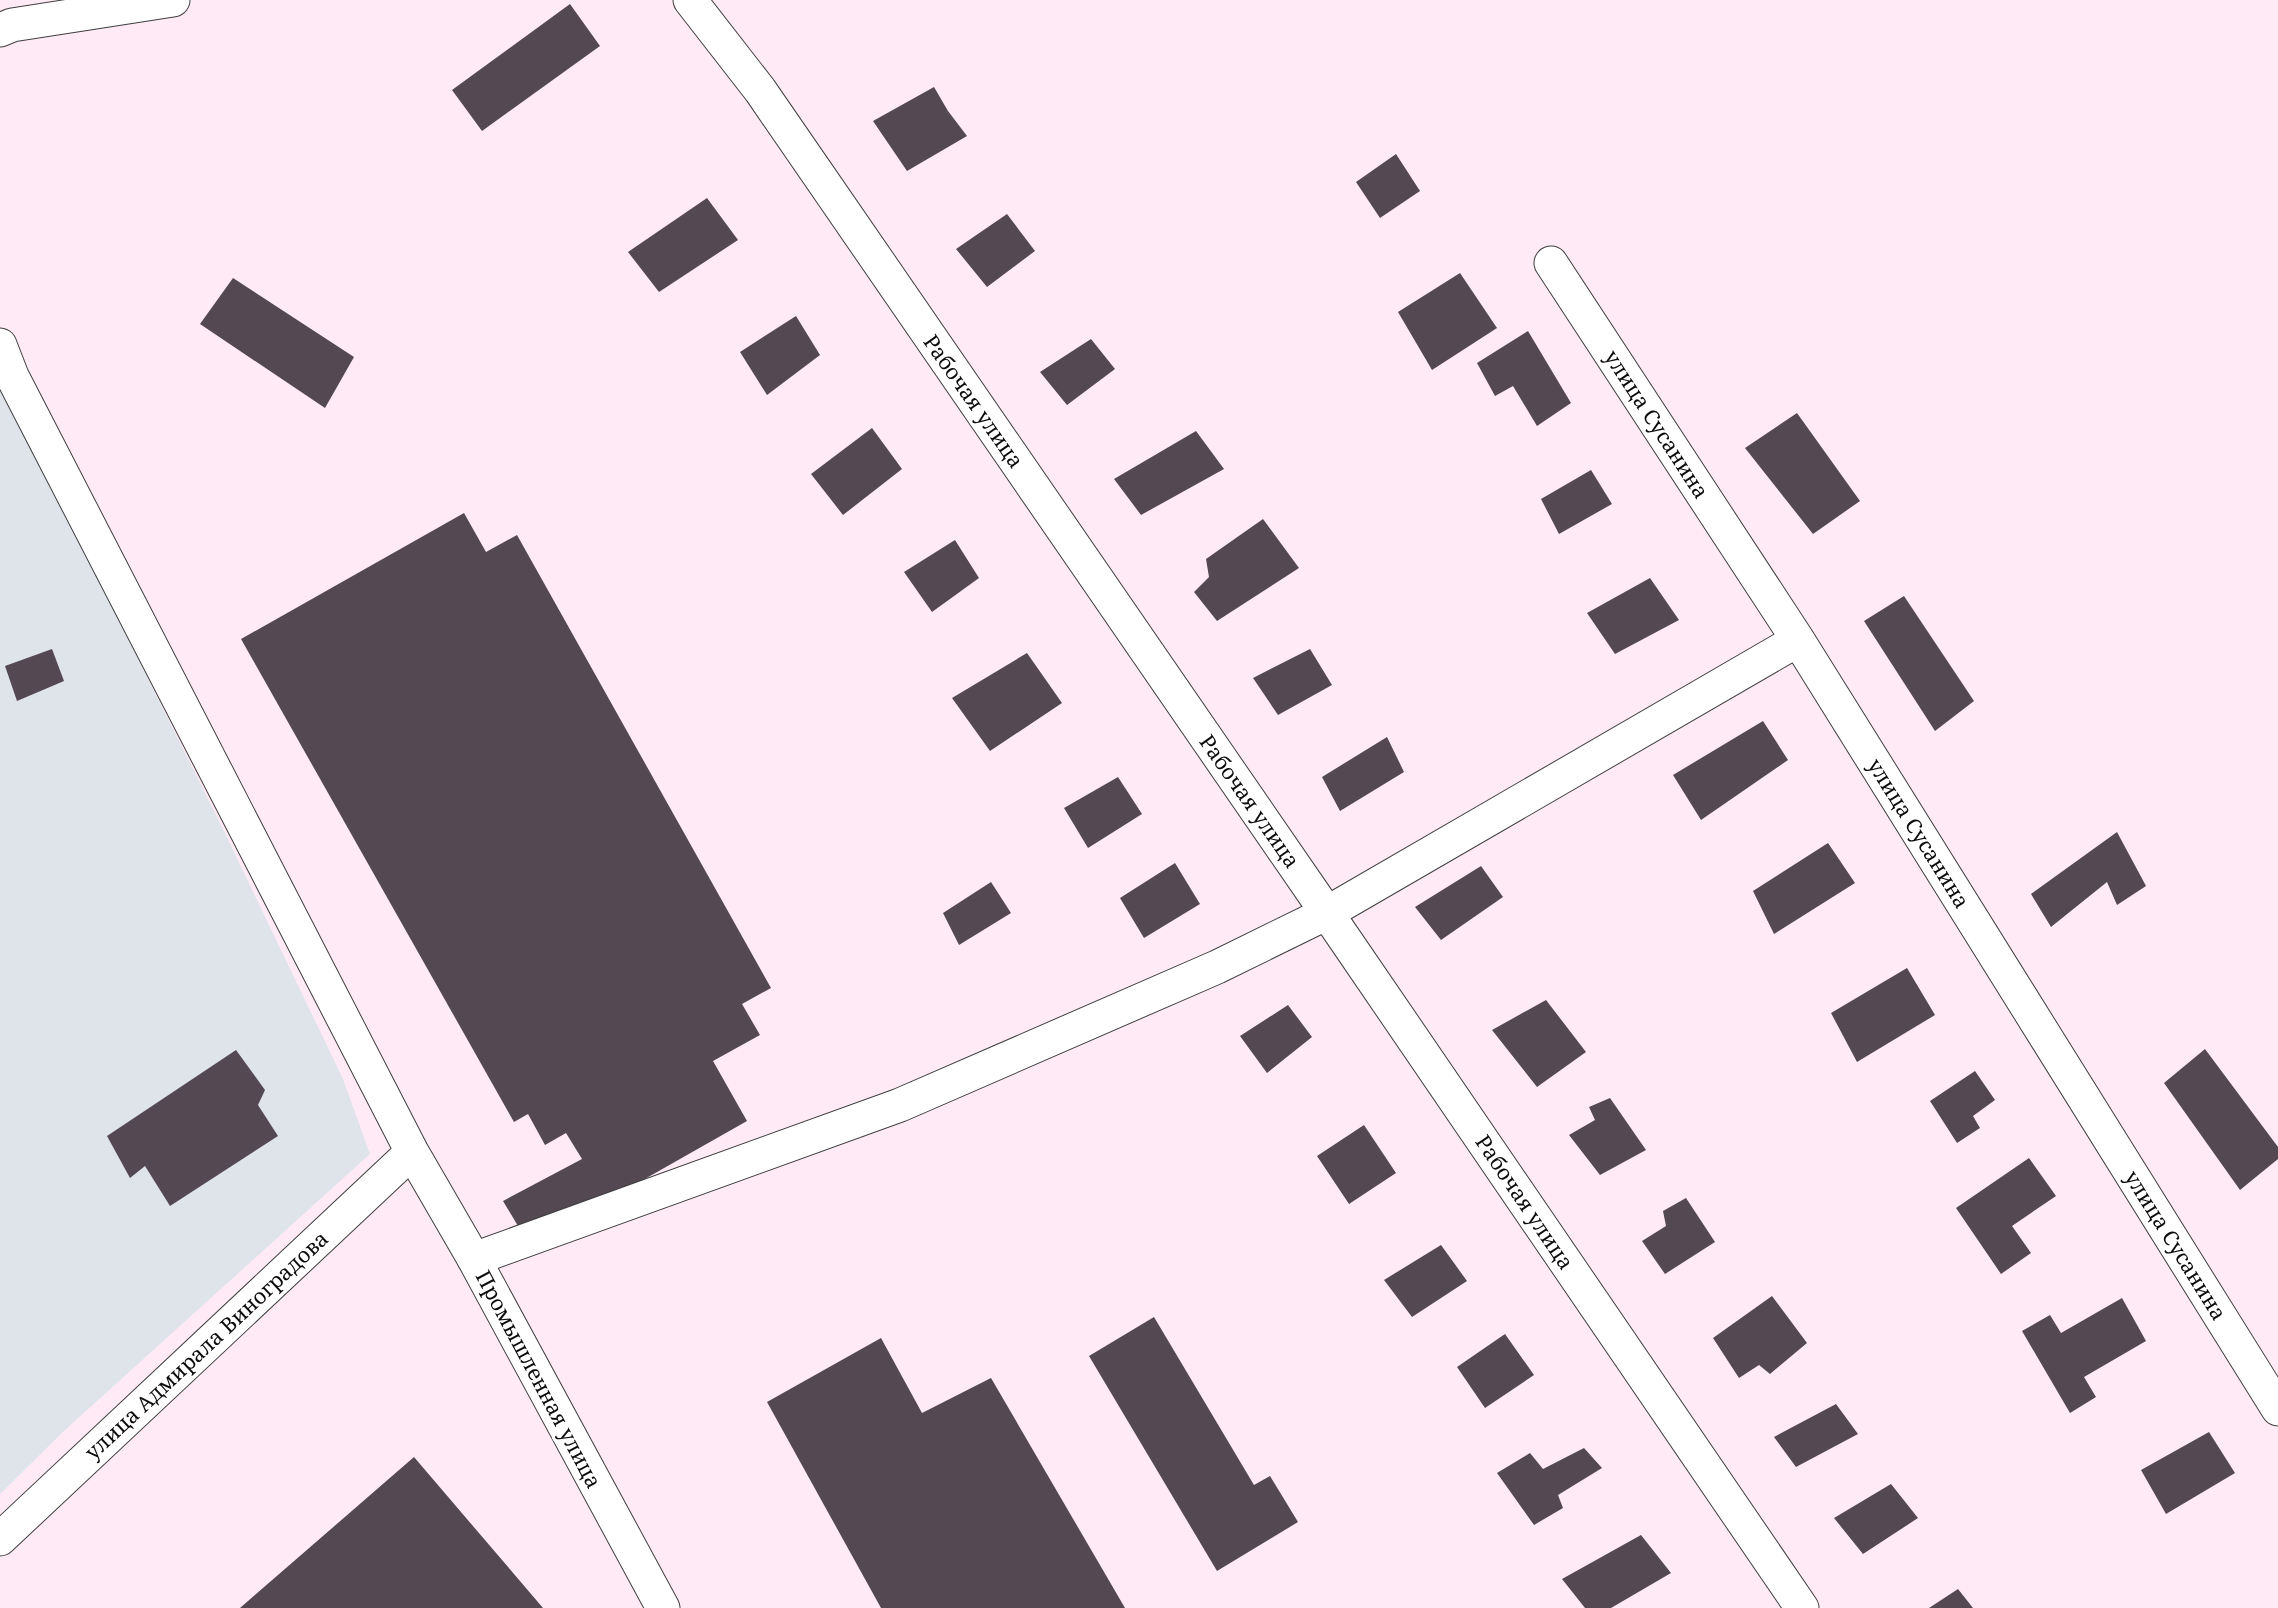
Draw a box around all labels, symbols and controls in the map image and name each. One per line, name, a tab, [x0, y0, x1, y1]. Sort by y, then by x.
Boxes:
street label: Рабочая улица	[918, 329, 1030, 473]
street label: улица Сусанина	[1598, 344, 1716, 504]
street label: Рабочая улица	[1194, 729, 1306, 873]
street label: улица Сусанина	[1862, 753, 1976, 913]
street label: Рабочая улица	[1470, 1129, 1580, 1275]
street label: улица Сусанина	[2119, 1165, 2233, 1325]
street label: улица Адмирала Виноградова	[78, 1225, 334, 1465]
street label: Промышленная улица	[470, 1265, 608, 1493]

